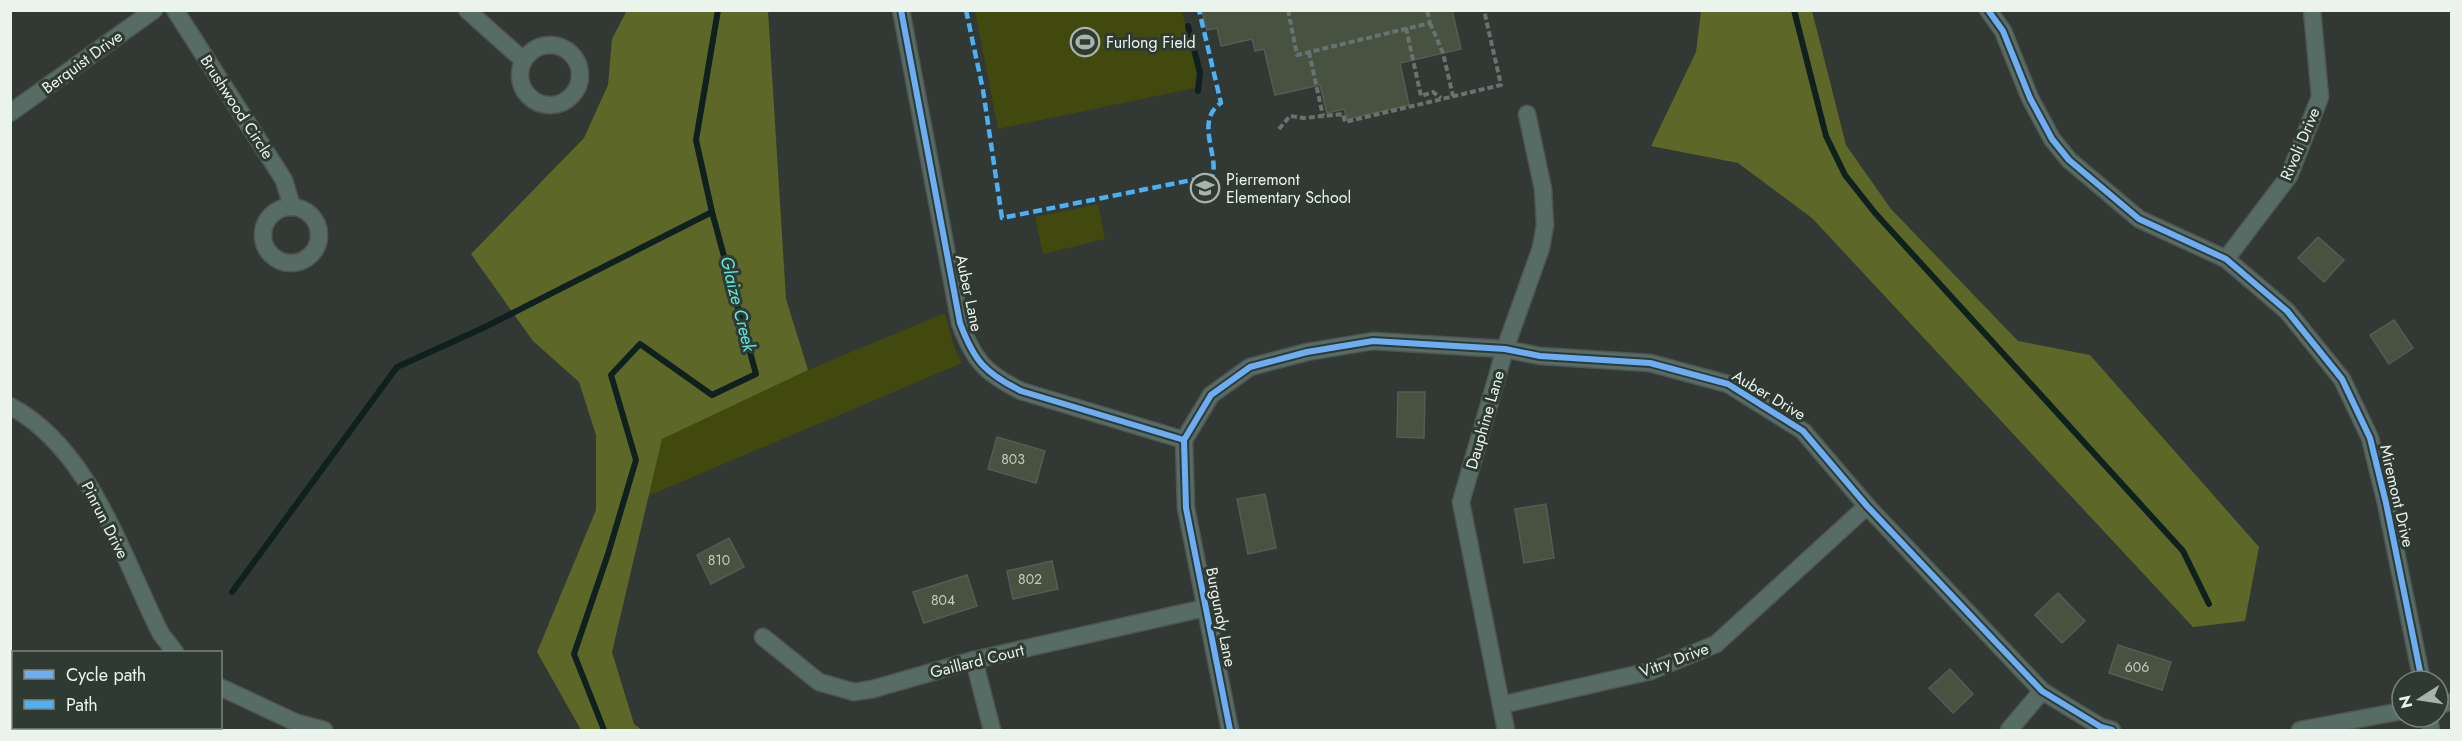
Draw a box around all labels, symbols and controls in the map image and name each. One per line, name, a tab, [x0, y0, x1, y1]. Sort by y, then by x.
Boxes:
street label: Berquist Drive	[37, 25, 127, 99]
sports icon: Furlong Field	[1069, 26, 1101, 58]
place label: Furlong Field	[1106, 31, 1196, 54]
street label: Brushwood Circle	[195, 51, 279, 163]
street label: Rivoli Drive	[2274, 104, 2326, 184]
place label: Pierremont Elementary School	[1226, 168, 1351, 209]
school or university icon: Pierremont Elementary School	[1189, 172, 1221, 204]
street label: Auber Lane	[950, 253, 988, 333]
water label: Glaize Creek	[714, 254, 763, 356]
street label: Auber Drive	[1728, 364, 1810, 426]
street label: Dauphine Lane	[1460, 368, 1510, 472]
street label: Miremont Drive	[2374, 443, 2420, 549]
house number: 803	[1001, 449, 1025, 469]
street label: Pinrun Drive	[76, 477, 134, 563]
house number: 810	[708, 550, 730, 570]
street label: Burgundy Lane	[1200, 565, 1242, 669]
house number: 802	[1018, 569, 1042, 589]
house number: 804	[931, 590, 955, 610]
street label: Vitry Drive	[1636, 637, 1712, 683]
street label: Gaillard Court	[928, 638, 1027, 684]
legend	[12, 651, 222, 729]
house number: 606	[2125, 657, 2149, 677]
text: Cycle path	[66, 662, 146, 688]
north arrow	[2390, 669, 2450, 729]
text: Path	[66, 692, 98, 718]
text: N	[2393, 693, 2418, 711]

